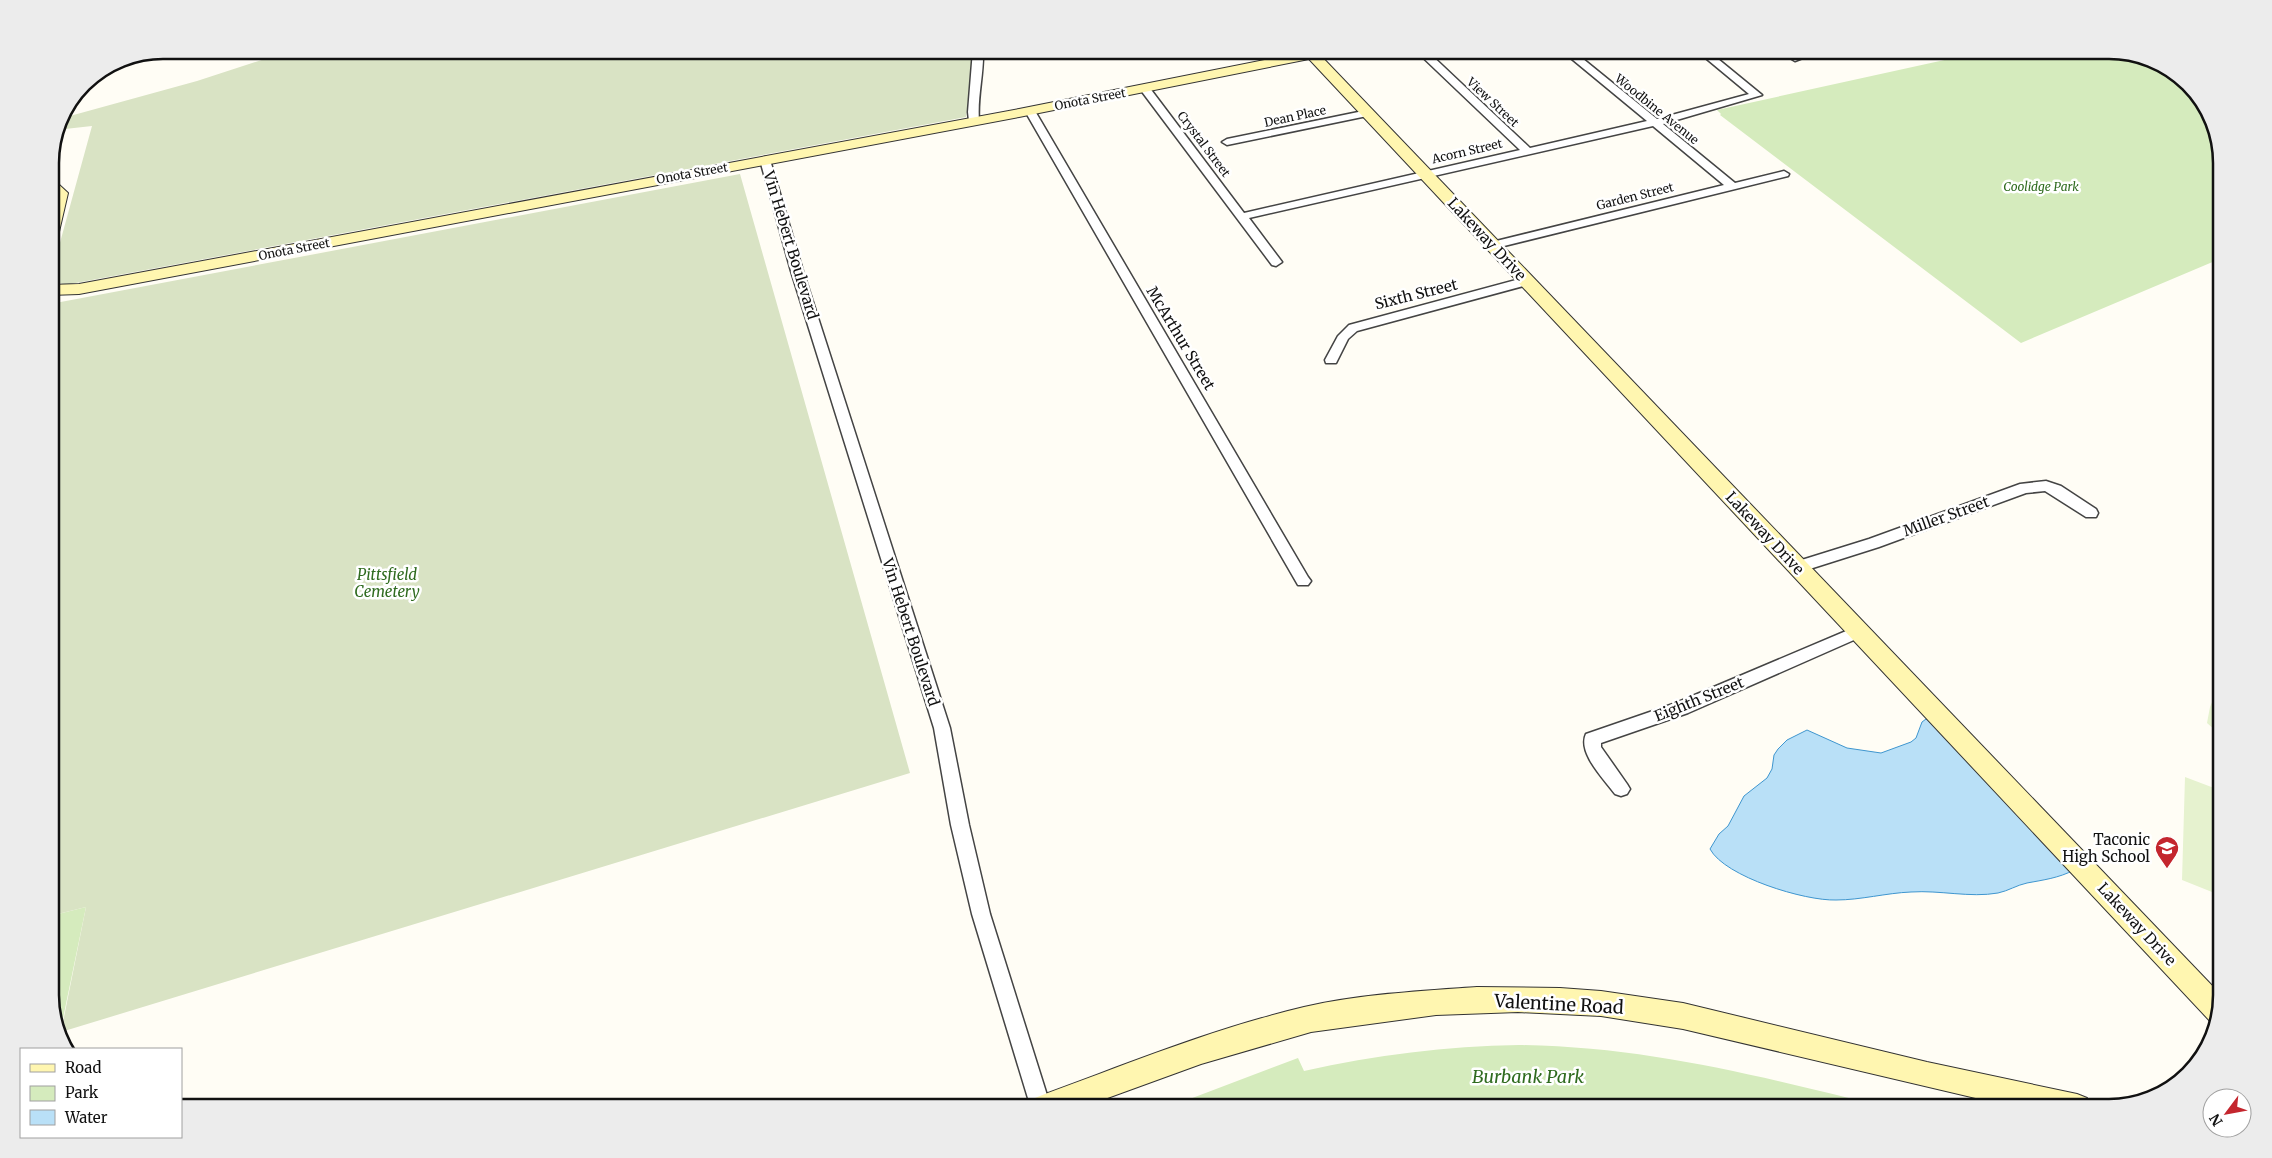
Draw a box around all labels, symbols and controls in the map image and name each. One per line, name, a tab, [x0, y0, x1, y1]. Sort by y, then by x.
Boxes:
street label: Woodbine Avenue	[1611, 70, 1702, 147]
street label: View Street	[1463, 74, 1522, 130]
street label: Onota Street	[1053, 85, 1127, 113]
street label: Dean Place	[1263, 102, 1327, 130]
street label: Crystal Street	[1174, 108, 1234, 180]
street label: Acorn Street	[1429, 136, 1504, 167]
street label: Onota Street	[655, 159, 729, 187]
street label: Vin Hebert Boulevard	[759, 168, 823, 321]
street label: Garden Street	[1595, 179, 1675, 213]
park label: Coolidge Park	[2003, 179, 2079, 194]
street label: Lakeway Drive	[1444, 194, 1530, 285]
street label: Onota Street	[257, 235, 331, 263]
street label: Sixth Street	[1373, 275, 1460, 313]
street label: McArthur Street	[1143, 283, 1220, 393]
street label: Lakeway Drive	[1722, 488, 1808, 579]
street label: Miller Street	[1900, 492, 1992, 540]
street label: Vin Hebert Boulevard	[878, 555, 944, 708]
park label: Pittsfield Cemetery	[354, 565, 420, 601]
street label: Eighth Street	[1651, 672, 1747, 726]
place label: Taconic High School	[2062, 830, 2150, 866]
school or university icon: Taconic High School	[2154, 835, 2180, 869]
street label: Lakeway Drive	[2094, 879, 2180, 970]
street label: Valentine Road	[1493, 989, 1625, 1019]
legend	[20, 1048, 182, 1138]
text: Road	[65, 1058, 101, 1077]
park label: Burbank Park	[1472, 1065, 1584, 1088]
text: Park	[65, 1083, 99, 1102]
north arrow	[2202, 1088, 2252, 1138]
text: Water	[64, 1108, 108, 1127]
text: N	[2205, 1110, 2227, 1129]

